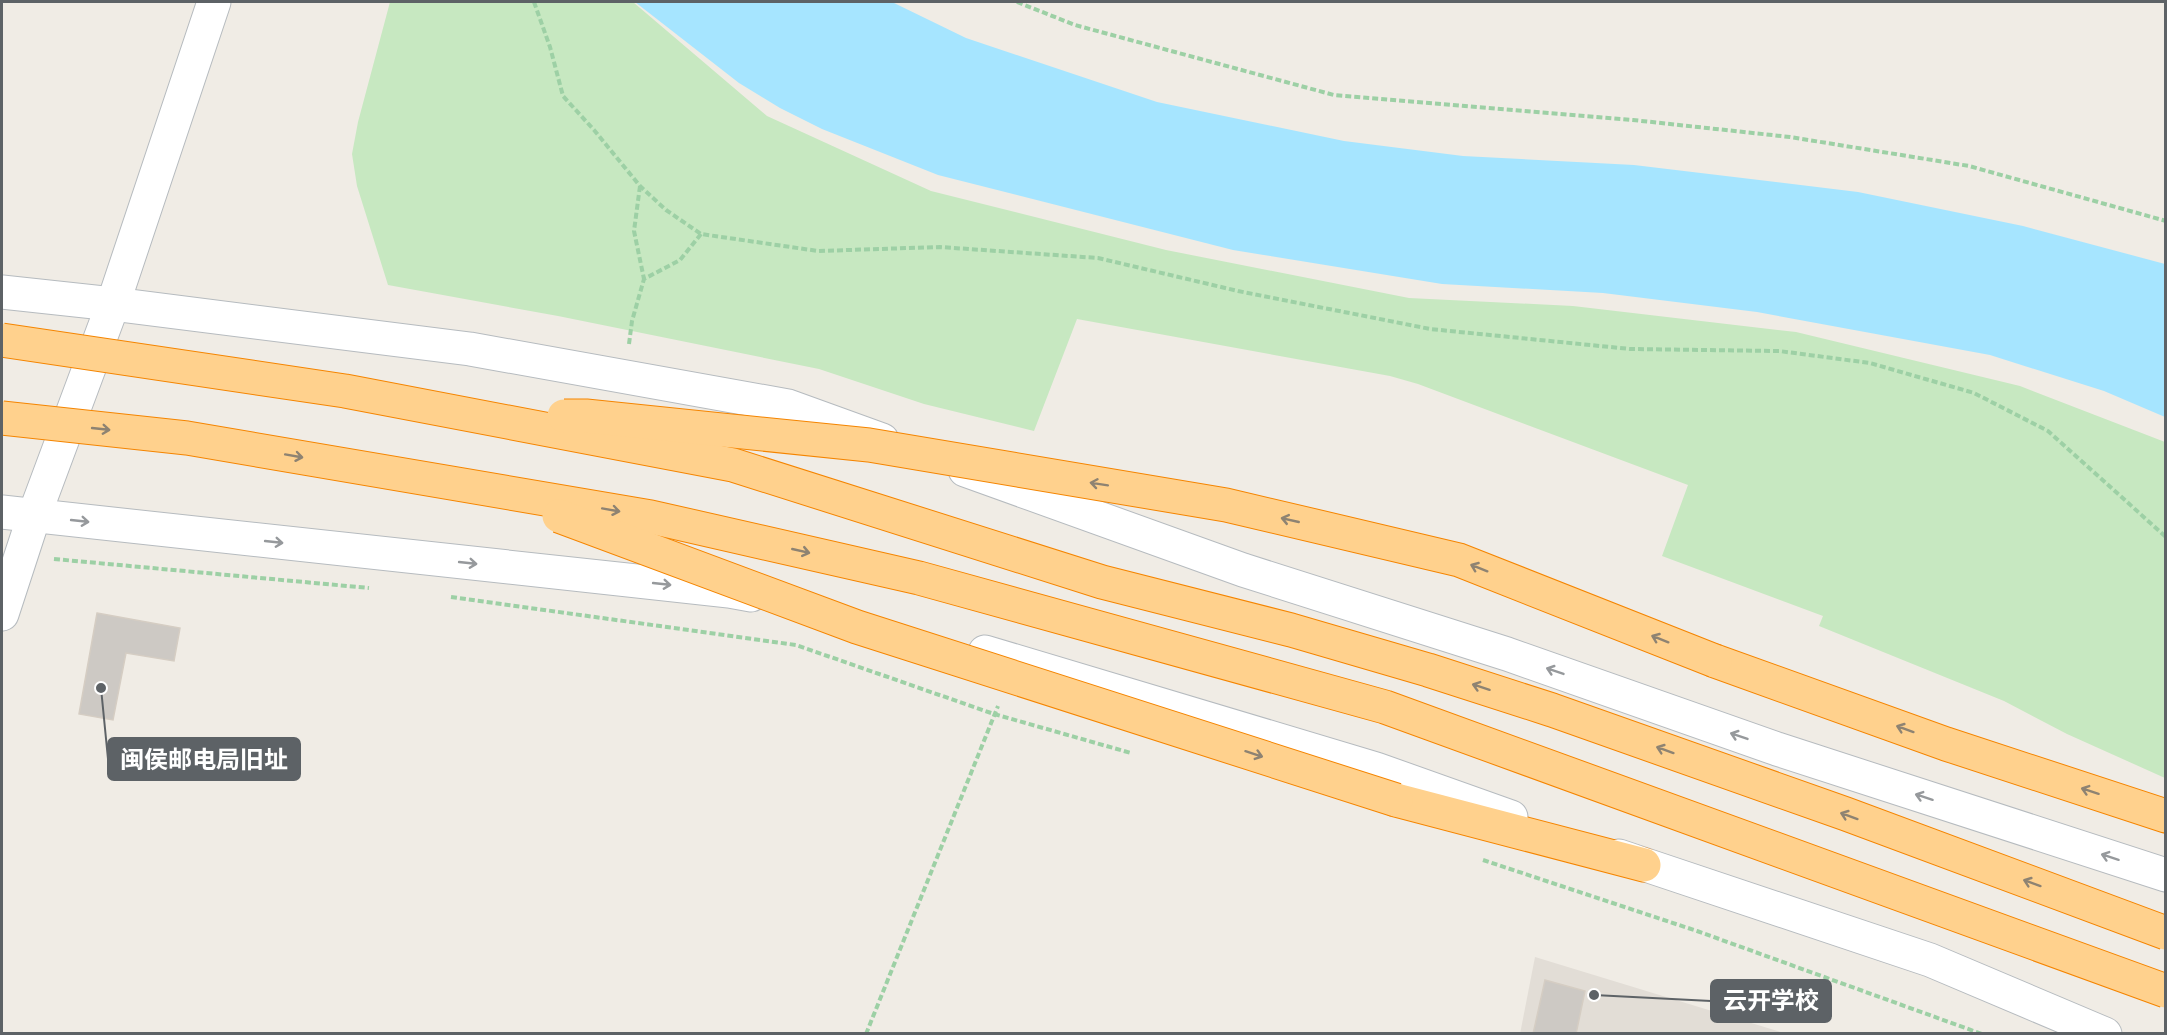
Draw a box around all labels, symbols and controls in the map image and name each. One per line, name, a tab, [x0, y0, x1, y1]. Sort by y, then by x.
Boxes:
one-way arrow	[91, 424, 111, 435]
one-way arrow	[284, 451, 304, 462]
one-way arrow	[1089, 478, 1109, 489]
one-way arrow	[600, 505, 620, 516]
one-way arrow	[1281, 514, 1300, 525]
one-way arrow	[70, 516, 90, 527]
one-way arrow	[264, 537, 284, 548]
one-way arrow	[792, 546, 811, 558]
one-way arrow	[458, 558, 478, 569]
one-way arrow	[1470, 562, 1489, 573]
one-way arrow	[652, 579, 672, 590]
one-way arrow	[1652, 633, 1670, 644]
one-way arrow	[1546, 665, 1565, 676]
one-way arrow	[1472, 681, 1491, 692]
one-way arrow	[1896, 723, 1915, 734]
one-way arrow	[1730, 729, 1749, 740]
callout: 闽侯邮电局旧址	[108, 738, 300, 780]
one-way arrow	[1656, 744, 1675, 755]
text: 闽侯邮电局旧址	[120, 747, 288, 773]
one-way arrow	[1244, 750, 1263, 761]
one-way arrow	[2081, 785, 2100, 796]
one-way arrow	[1915, 791, 1934, 802]
one-way arrow	[1840, 809, 1859, 820]
one-way arrow	[2101, 851, 2120, 862]
one-way arrow	[2023, 877, 2042, 888]
callout: 云开学校	[1711, 980, 1831, 1022]
text: 云开学校	[1723, 988, 1819, 1014]

